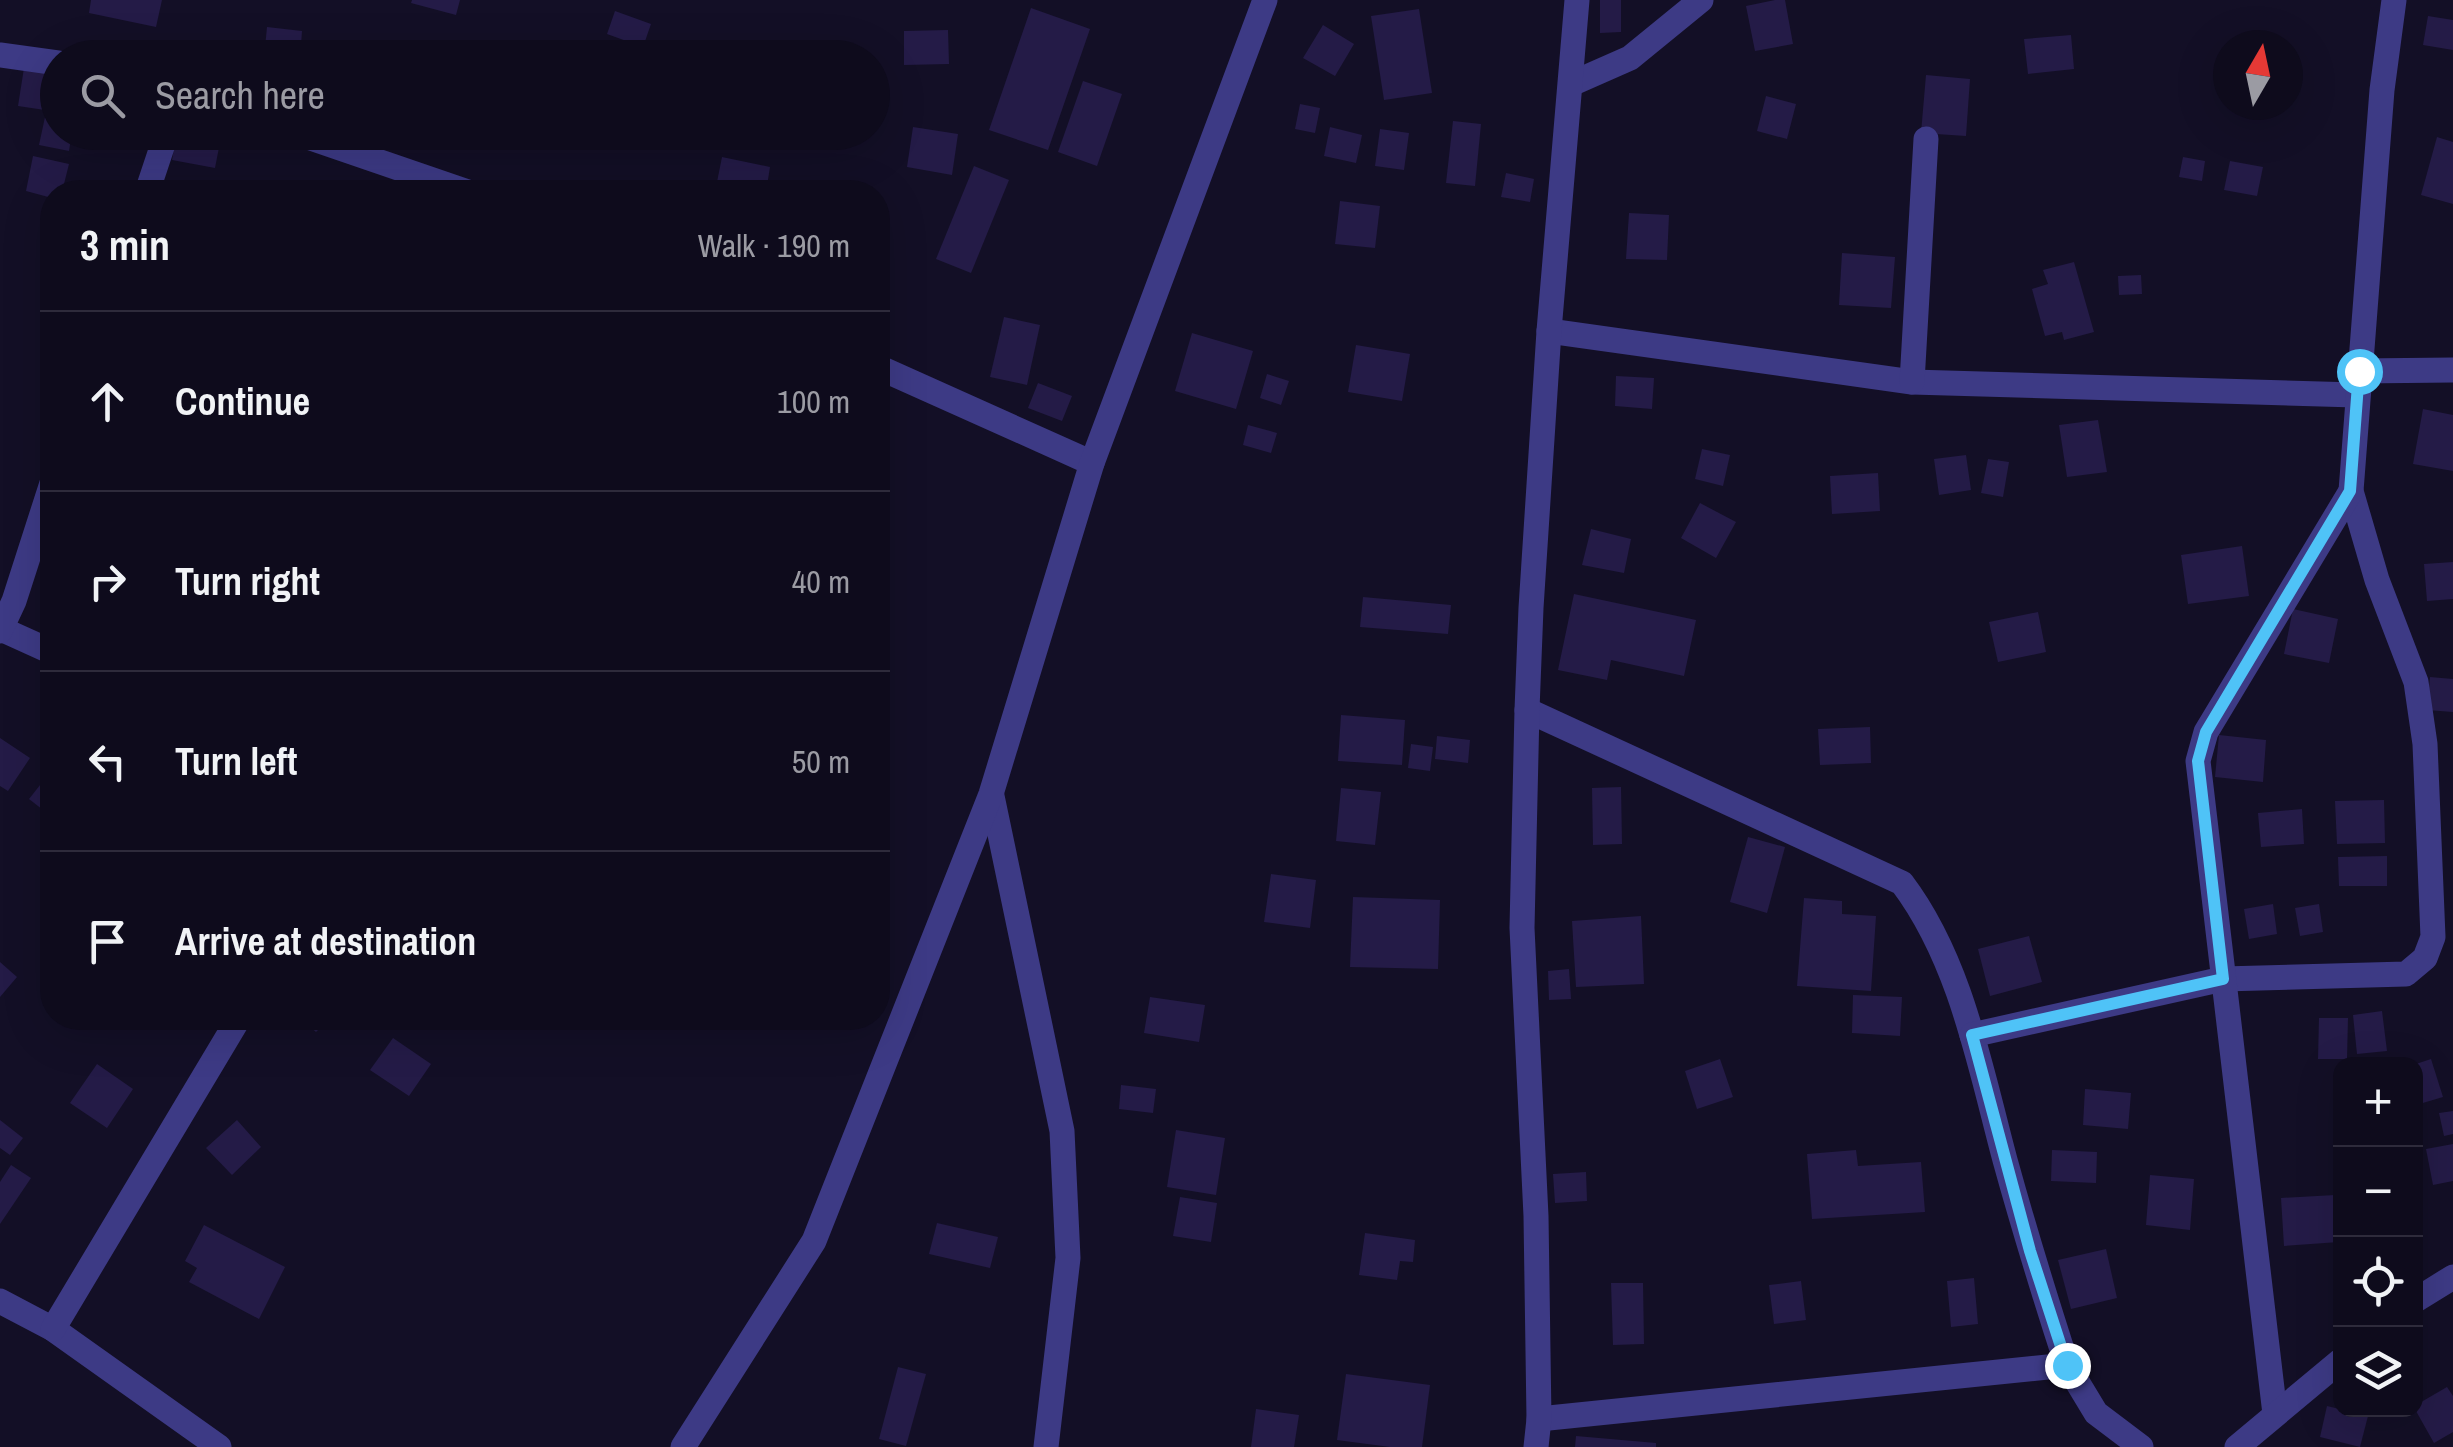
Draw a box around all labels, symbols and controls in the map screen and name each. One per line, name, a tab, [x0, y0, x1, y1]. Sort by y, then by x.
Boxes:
north arrow	[2213, 30, 2303, 120]
search box	[40, 40, 890, 150]
icon: search	[75, 68, 130, 123]
text: Search here	[155, 70, 325, 121]
text: 3 min	[80, 217, 170, 273]
text: Walk · 190 m	[698, 224, 850, 267]
route start	[2337, 349, 2383, 395]
icon: ahead	[80, 374, 135, 429]
text: Continue	[175, 376, 310, 427]
text: 100 m	[777, 380, 850, 423]
icon: right	[80, 554, 135, 609]
text: Turn right	[175, 556, 320, 607]
text: 40 m	[792, 560, 850, 603]
icon: left	[80, 734, 135, 789]
text: Turn left	[175, 736, 297, 787]
text: 50 m	[792, 740, 850, 783]
icon: arrive	[80, 914, 135, 969]
text: Arrive at destination	[175, 916, 476, 967]
map controls	[2333, 1057, 2423, 1417]
button: +	[2333, 1057, 2423, 1147]
button: −	[2333, 1147, 2423, 1237]
button: locate	[2333, 1237, 2423, 1327]
button: layers	[2333, 1327, 2423, 1417]
route end	[2045, 1343, 2091, 1389]

